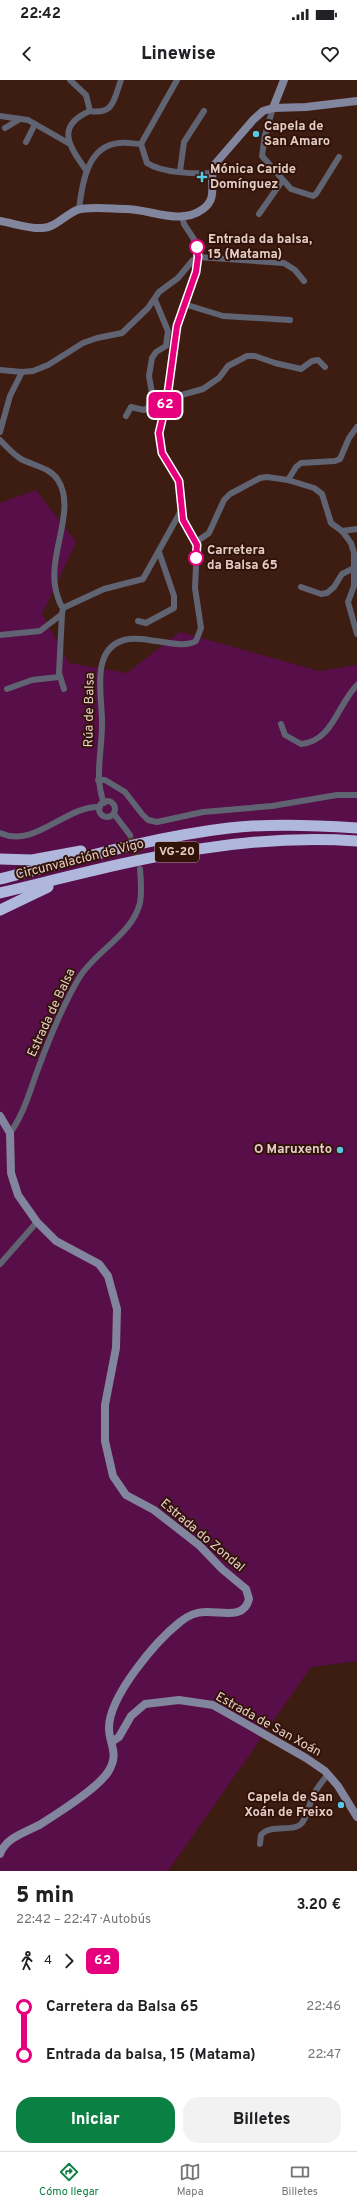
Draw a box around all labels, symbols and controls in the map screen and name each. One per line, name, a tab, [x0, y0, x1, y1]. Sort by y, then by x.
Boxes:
text: 22:42	[20, 5, 61, 24]
icon: back	[16, 43, 38, 65]
text: Linewise	[141, 43, 216, 66]
icon: heart	[319, 43, 341, 65]
place label: Capela de San Amaro	[264, 119, 330, 150]
marker: Capela de San Amaro	[251, 129, 261, 139]
place label: Mónica Caride Domínguez	[210, 162, 296, 193]
marker: Mónica Caride Domínguez	[197, 172, 207, 182]
place label: Entrada da balsa, 15 (Matama)	[208, 232, 312, 263]
marker: Entrada da balsa, 15 (Matama)	[189, 239, 205, 255]
line badge: 62	[147, 392, 183, 418]
text: 62	[156, 396, 174, 413]
place label: Carretera da Balsa 65	[207, 543, 278, 574]
marker: Carretera da Balsa 65	[188, 550, 204, 566]
street label: Rúa de Balsa	[81, 673, 99, 747]
street label: Circunvalación de Vigo	[14, 836, 146, 884]
road number: VG-20	[155, 842, 199, 862]
street label: Estrada de Balsa	[24, 966, 80, 1060]
place label: O Maruxento	[254, 1142, 332, 1158]
marker: O Maruxento	[335, 1145, 345, 1155]
street label: Estrada do Zondal	[157, 1496, 247, 1576]
street label: Estrada de San Xoán	[212, 1689, 324, 1761]
place label: Capela de San Xoán de Freixo	[244, 1790, 333, 1821]
marker: Capela de San Xoán de Freixo	[336, 1800, 346, 1810]
text: 5 min	[16, 1883, 74, 1910]
text: 3.20 €	[296, 1896, 341, 1915]
text: 22:42 – 22:47 · Autobús	[16, 1912, 151, 1928]
icon: walk	[16, 1950, 38, 1972]
icon: forward	[58, 1950, 80, 1972]
text: 62	[94, 1952, 111, 1969]
text: 4	[44, 1953, 52, 1969]
text: Carretera da Balsa 65	[46, 1998, 198, 2017]
text: 22:46	[306, 1999, 341, 2015]
text: Entrada da balsa, 15 (Matama)	[46, 2046, 256, 2065]
text: 22:47	[307, 2047, 341, 2063]
button: Iniciar	[16, 2097, 175, 2143]
button: Billetes	[183, 2097, 341, 2143]
tab: Cómo llegar	[39, 2161, 99, 2199]
tab: Mapa	[177, 2161, 203, 2199]
tab: Billetes	[281, 2161, 318, 2199]

